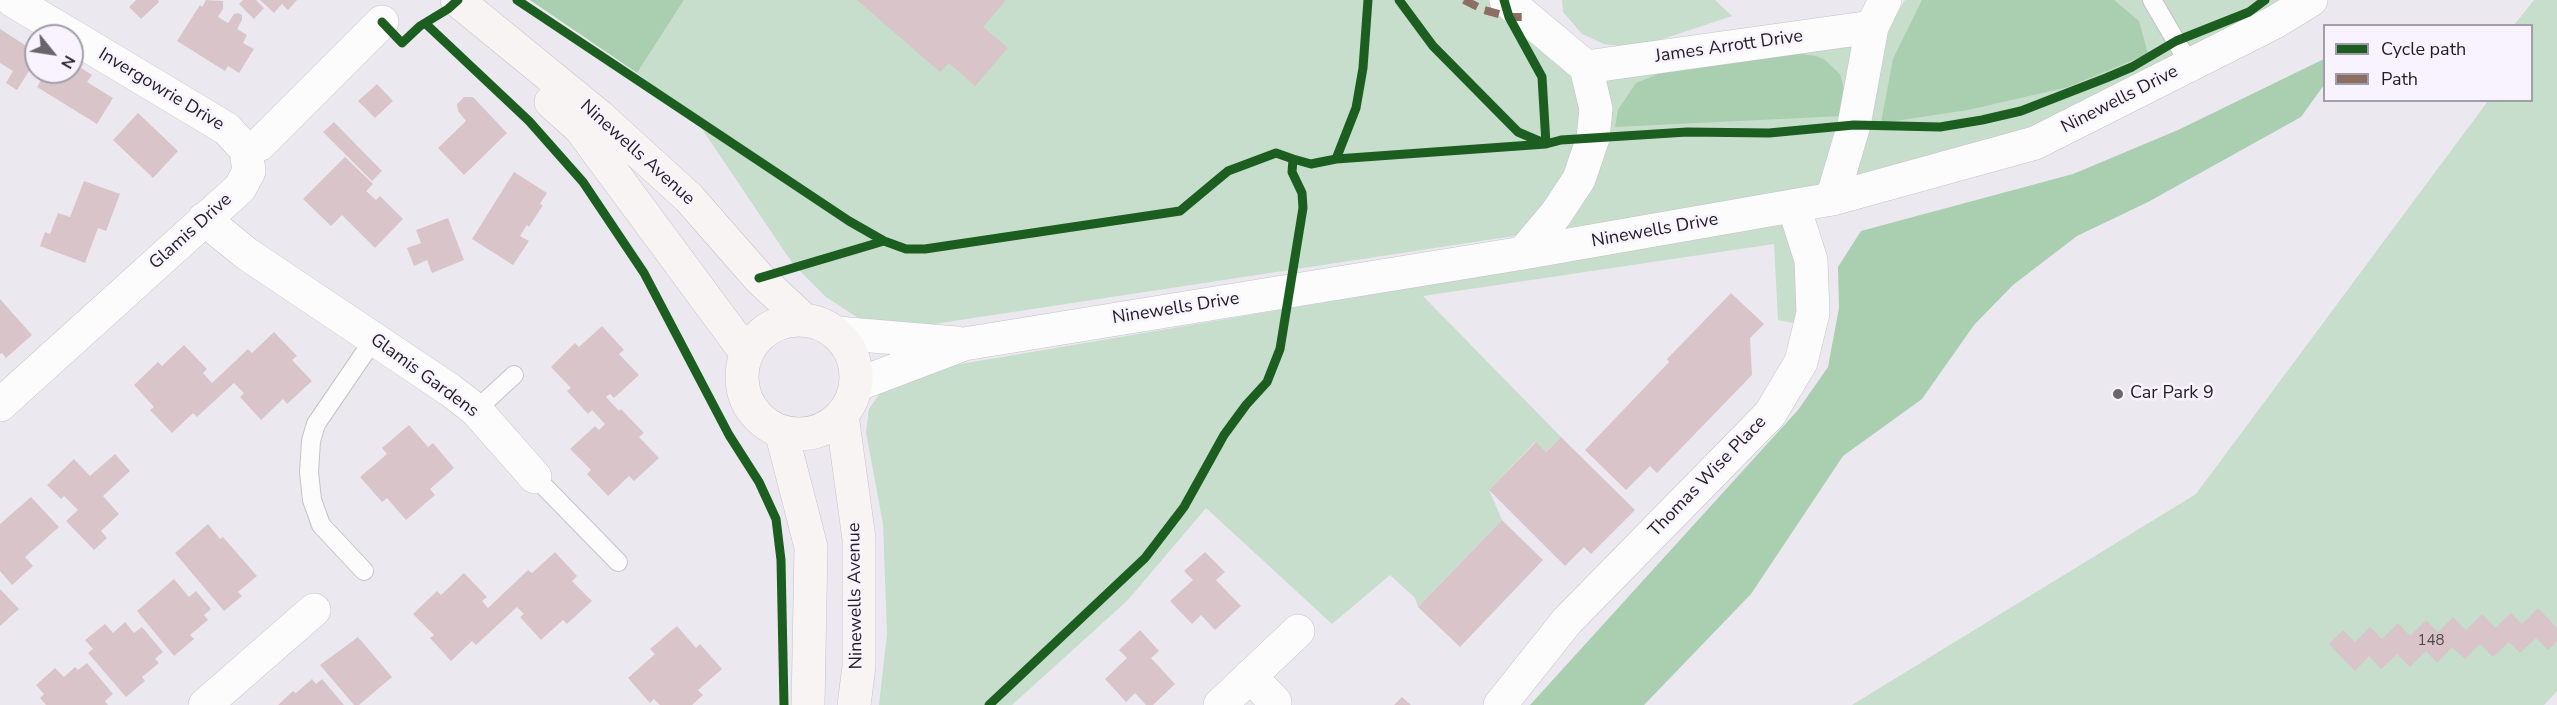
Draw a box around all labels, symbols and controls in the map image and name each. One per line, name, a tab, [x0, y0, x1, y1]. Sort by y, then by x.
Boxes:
north arrow	[24, 24, 84, 84]
legend	[2323, 24, 2533, 102]
street label: James Arrott Drive	[1654, 26, 1804, 68]
text: Cycle path	[2381, 37, 2466, 61]
street label: Invergowrie Drive	[94, 44, 228, 136]
text: N	[55, 51, 80, 73]
street label: Ninewells Drive	[2058, 61, 2182, 139]
text: Path	[2381, 67, 2418, 91]
street label: Ninewells Avenue	[575, 96, 699, 210]
street label: Glamis Drive	[145, 189, 237, 275]
street label: Ninewells Drive	[1590, 209, 1720, 253]
street label: Ninewells Drive	[1111, 288, 1241, 330]
street label: Glamis Gardens	[366, 329, 482, 423]
place label: Car Park 9	[2130, 383, 2214, 405]
marker: Car Park 9	[2111, 387, 2125, 401]
street label: Thomas Wise Place	[1645, 412, 1771, 542]
street label: Ninewells Avenue	[844, 522, 868, 670]
house number: 148	[2418, 632, 2444, 650]

